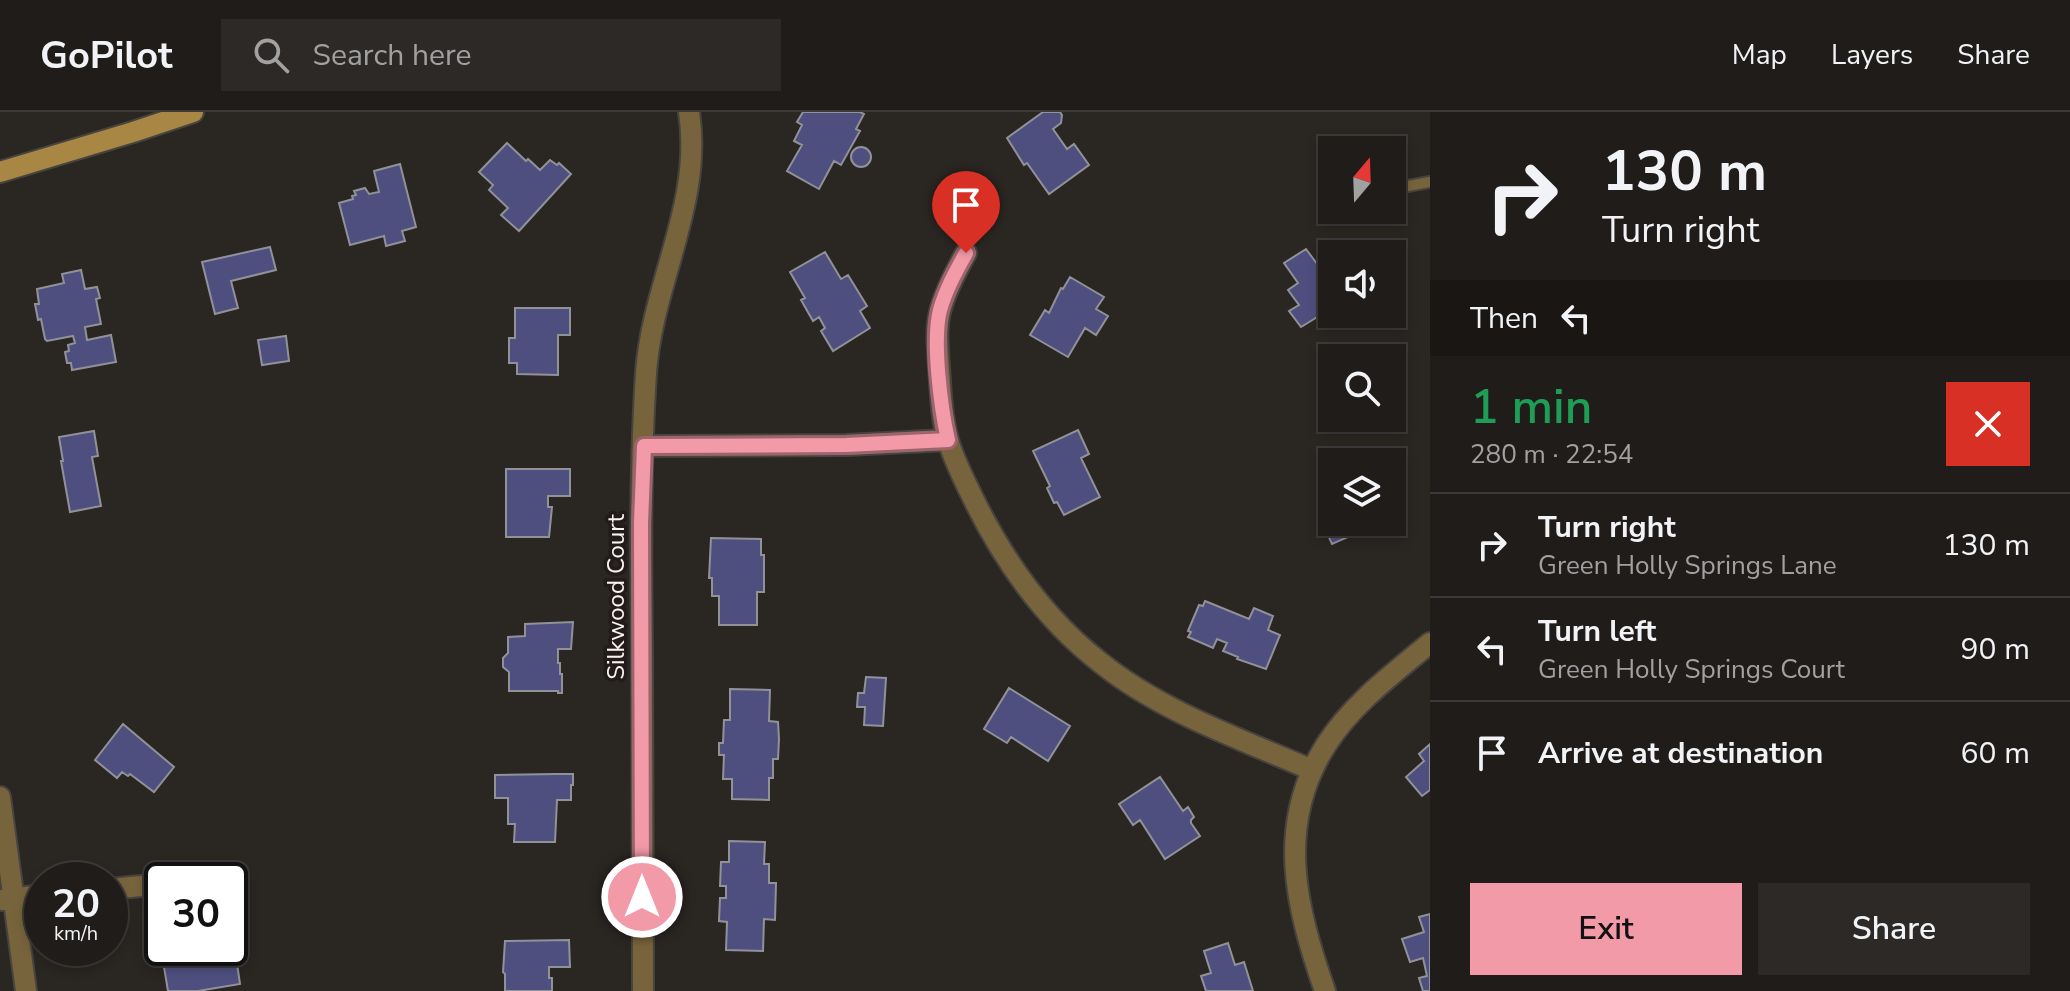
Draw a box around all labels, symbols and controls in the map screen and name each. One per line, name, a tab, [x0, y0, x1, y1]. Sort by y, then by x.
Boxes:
search box	[221, 19, 781, 91]
text: GoPilot	[40, 30, 173, 81]
icon: search	[249, 33, 293, 77]
text: Search here	[313, 35, 472, 76]
text: Map	[1732, 36, 1787, 74]
text: Layers	[1831, 36, 1913, 74]
text: Share	[1957, 36, 2030, 74]
text: 130 m	[1602, 133, 1767, 210]
north arrow	[1318, 136, 1406, 224]
map controls	[1318, 136, 1406, 536]
icon: right	[1470, 144, 1574, 248]
pin	[932, 171, 1000, 253]
icon: arrive	[944, 183, 988, 227]
text: Turn right	[1602, 206, 1759, 255]
button: sound	[1318, 240, 1406, 328]
icon: left	[1554, 296, 1598, 340]
text: Then	[1470, 298, 1538, 339]
button: search	[1318, 344, 1406, 432]
text: 1 min	[1470, 374, 1592, 440]
button: close	[1946, 382, 2030, 466]
text: 280 m · 22:54	[1470, 437, 1633, 472]
button: layers	[1318, 448, 1406, 536]
text: Turn right	[1538, 507, 1676, 548]
street label: Silkwood Court	[600, 514, 632, 680]
icon: right	[1470, 523, 1514, 567]
text: 130 m	[1943, 525, 2030, 566]
text: Green Holly Springs Lane	[1538, 548, 1837, 583]
text: Turn left	[1538, 611, 1656, 652]
icon: left	[1470, 627, 1514, 671]
text: 90 m	[1961, 629, 2030, 670]
text: Green Holly Springs Court	[1538, 652, 1845, 687]
icon: arrive	[1470, 731, 1514, 775]
text: Arrive at destination	[1538, 733, 1823, 774]
text: 60 m	[1961, 733, 2030, 774]
position arrow	[600, 855, 684, 939]
speed limit sign: 30	[144, 862, 248, 966]
text: 20	[52, 877, 100, 931]
button: Exit	[1470, 883, 1742, 975]
button: Share	[1758, 883, 2030, 975]
text: km/h	[54, 920, 98, 947]

